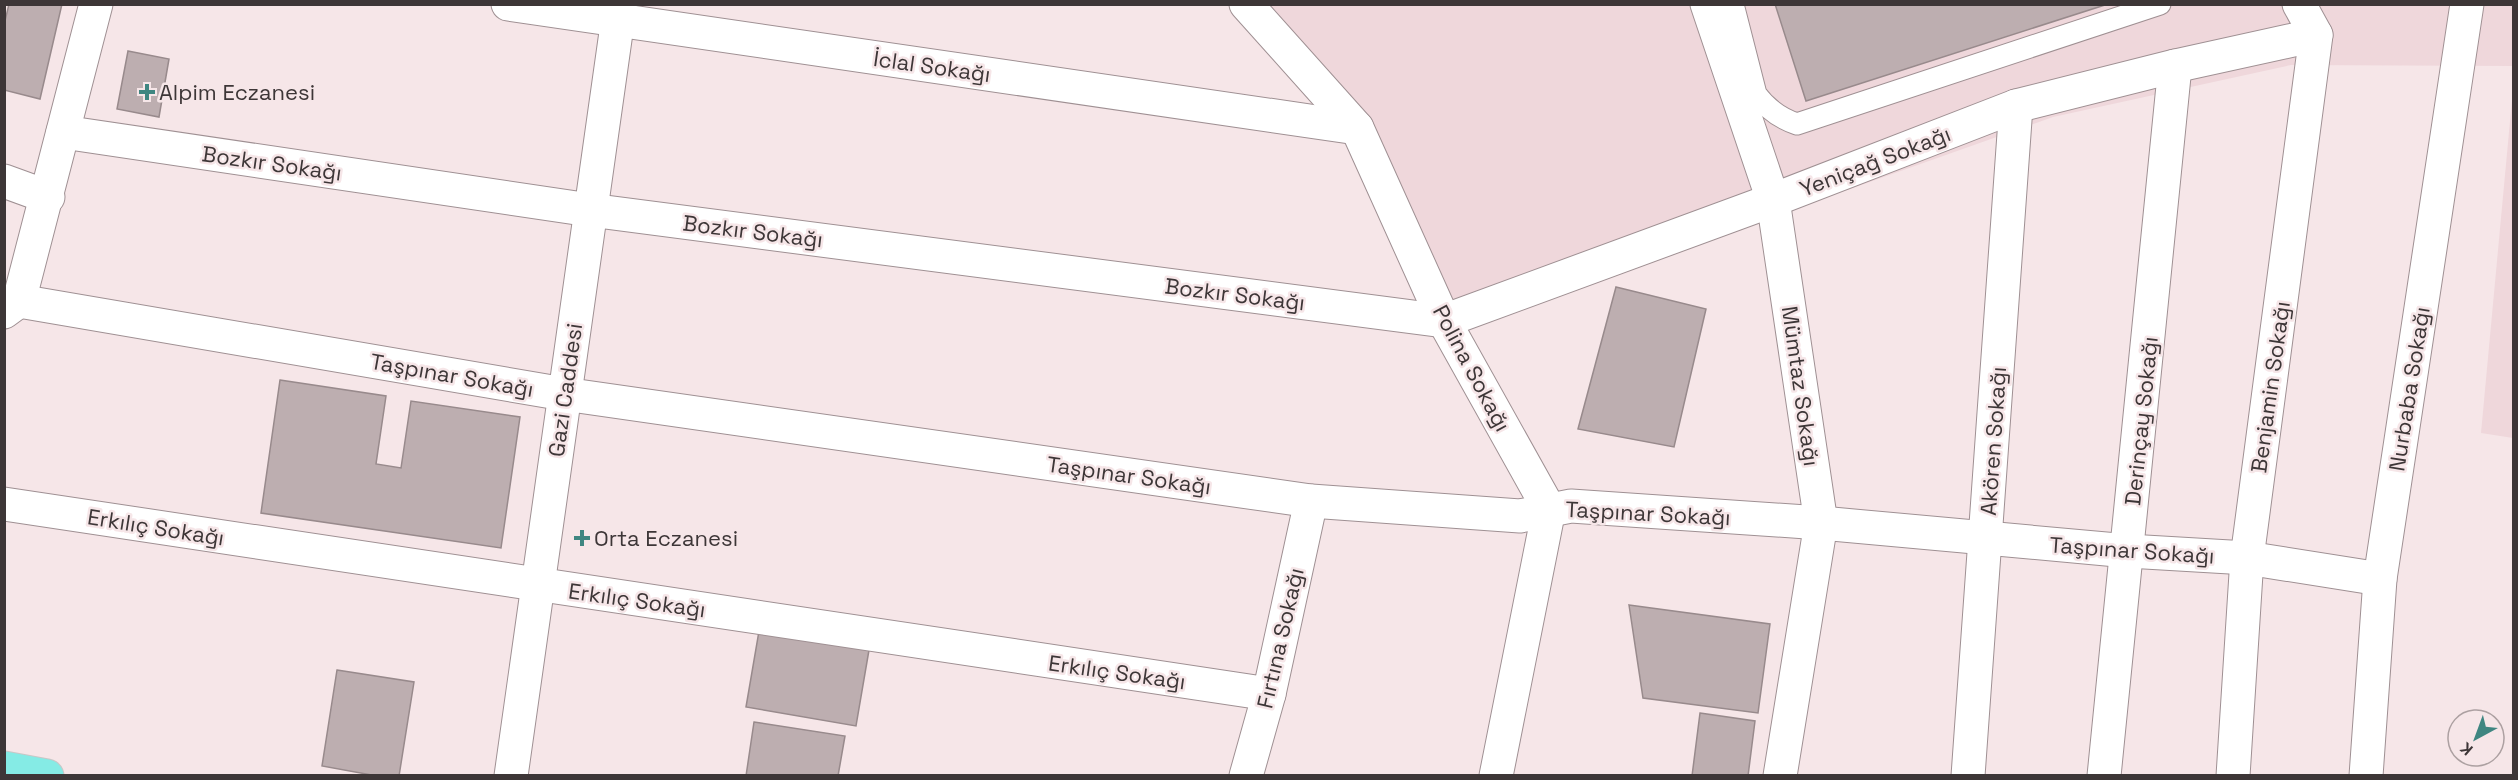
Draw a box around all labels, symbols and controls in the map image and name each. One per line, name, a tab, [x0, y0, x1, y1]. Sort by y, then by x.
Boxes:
street label: İclal Sokağı	[872, 44, 992, 88]
place label: Alpim Eczanesi	[159, 78, 315, 106]
marker: Alpim Eczanesi	[140, 85, 154, 99]
street label: Yeniçağ Sokağı	[1796, 119, 1954, 203]
street label: Bozkır Sokağı	[200, 139, 344, 187]
street label: Bozkır Sokağı	[681, 209, 825, 253]
street label: Bozkır Sokağı	[1163, 272, 1307, 316]
street label: Benjamin Sokağı	[2244, 299, 2296, 475]
street label: Polina Sokağı	[1427, 300, 1517, 436]
street label: Mümtaz Sokağı	[1776, 304, 1826, 468]
street label: Nurbaba Sokağı	[2382, 305, 2436, 473]
street label: Gazi Caddesi	[542, 321, 588, 459]
street label: Derinçay Sokağı	[2118, 335, 2164, 507]
street label: Taşpınar Sokağı	[368, 347, 536, 403]
street label: Akören Sokağı	[1974, 366, 2012, 516]
street label: Taşpınar Sokağı	[1045, 450, 1213, 500]
street label: Taşpınar Sokağı	[1565, 495, 1731, 531]
street label: Erkılıç Sokağı	[86, 502, 226, 552]
place label: Orta Eczanesi	[594, 524, 738, 552]
street label: Taşpınar Sokağı	[2049, 530, 2215, 570]
marker: Orta Eczanesi	[575, 531, 589, 545]
street label: Fırtına Sokağı	[1250, 565, 1310, 711]
street label: Erkılıç Sokağı	[567, 577, 707, 623]
street label: Erkılıç Sokağı	[1047, 649, 1187, 695]
north arrow	[2446, 708, 2506, 768]
text: K	[2456, 738, 2477, 760]

